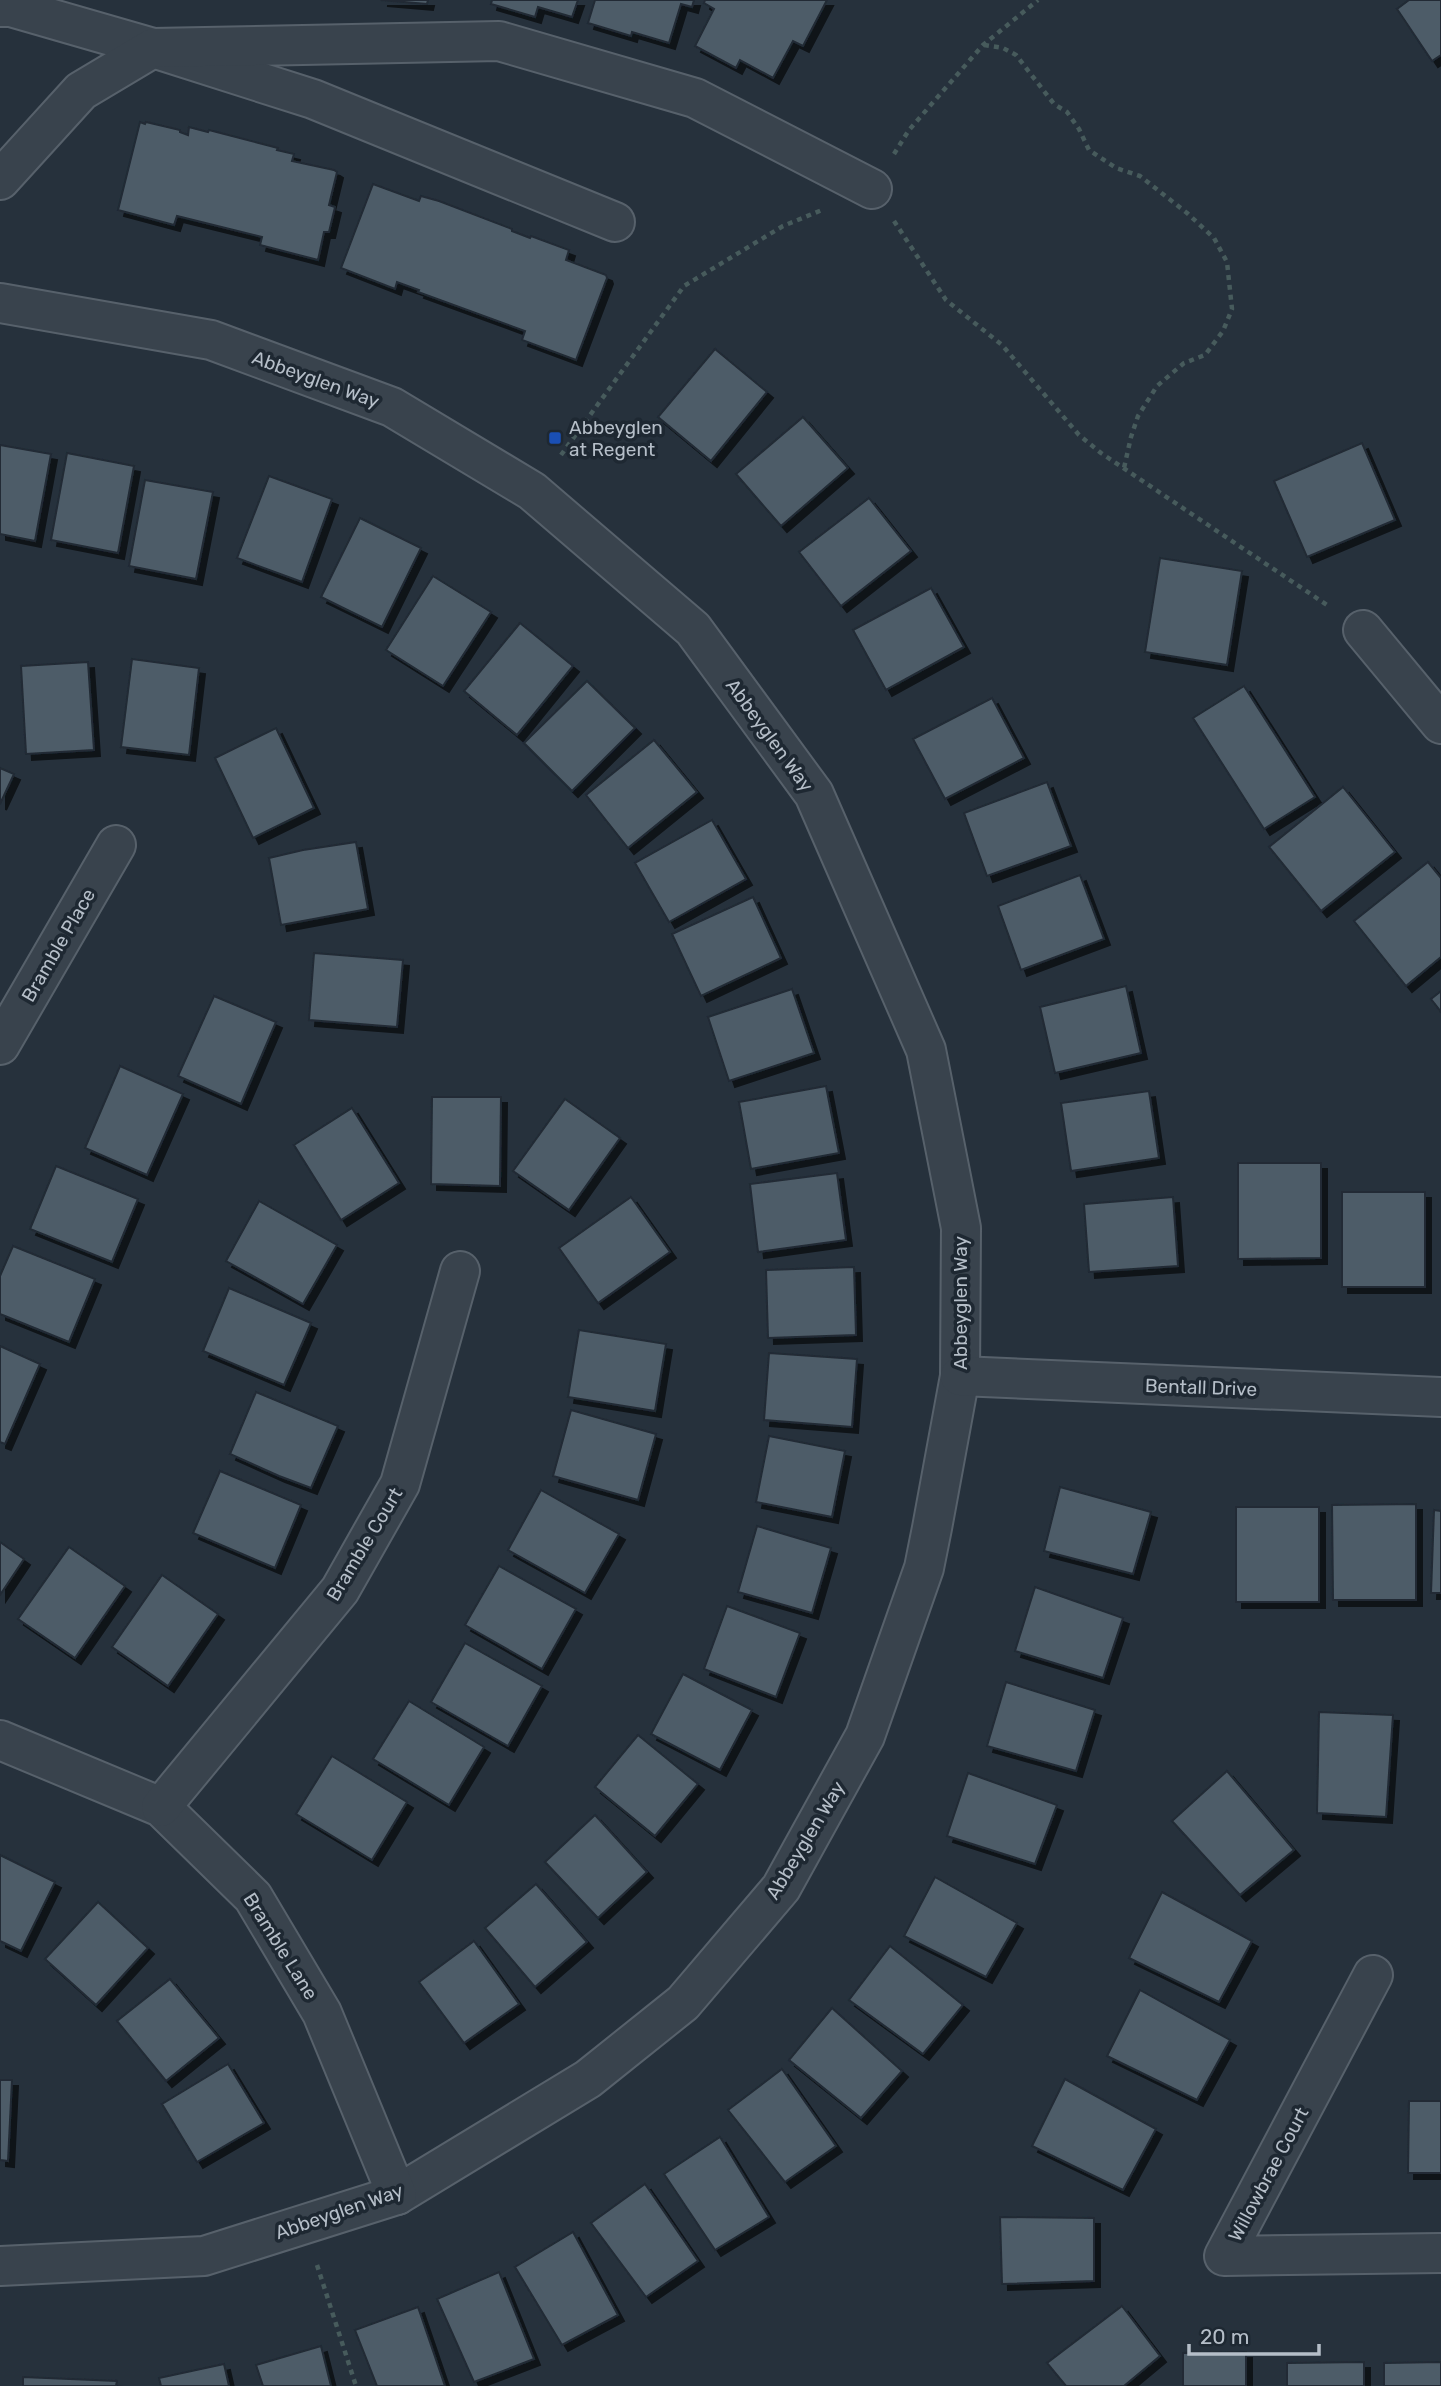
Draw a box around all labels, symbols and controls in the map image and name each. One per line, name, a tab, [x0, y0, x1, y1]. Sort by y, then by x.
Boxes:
street label: Abbeyglen Way	[249, 346, 383, 413]
place label: Abbeyglen at Regent	[569, 416, 663, 461]
marker: Abbeyglen at Regent	[547, 430, 563, 446]
street label: Abbeyglen Way	[721, 674, 818, 796]
street label: Bramble Place	[17, 885, 100, 1006]
street label: Abbeyglen Way	[949, 1236, 972, 1370]
street label: Bentall Drive	[1144, 1374, 1257, 1401]
street label: Bramble Court	[322, 1483, 408, 1605]
street label: Abbeyglen Way	[761, 1777, 850, 1904]
street label: Bramble Lane	[239, 1889, 323, 2004]
street label: Willowbrae Court	[1223, 2103, 1314, 2245]
street label: Abbeyglen Way	[272, 2179, 406, 2244]
scale bar	[1189, 2312, 1318, 2356]
text: 20 m	[1200, 2324, 1249, 2349]

